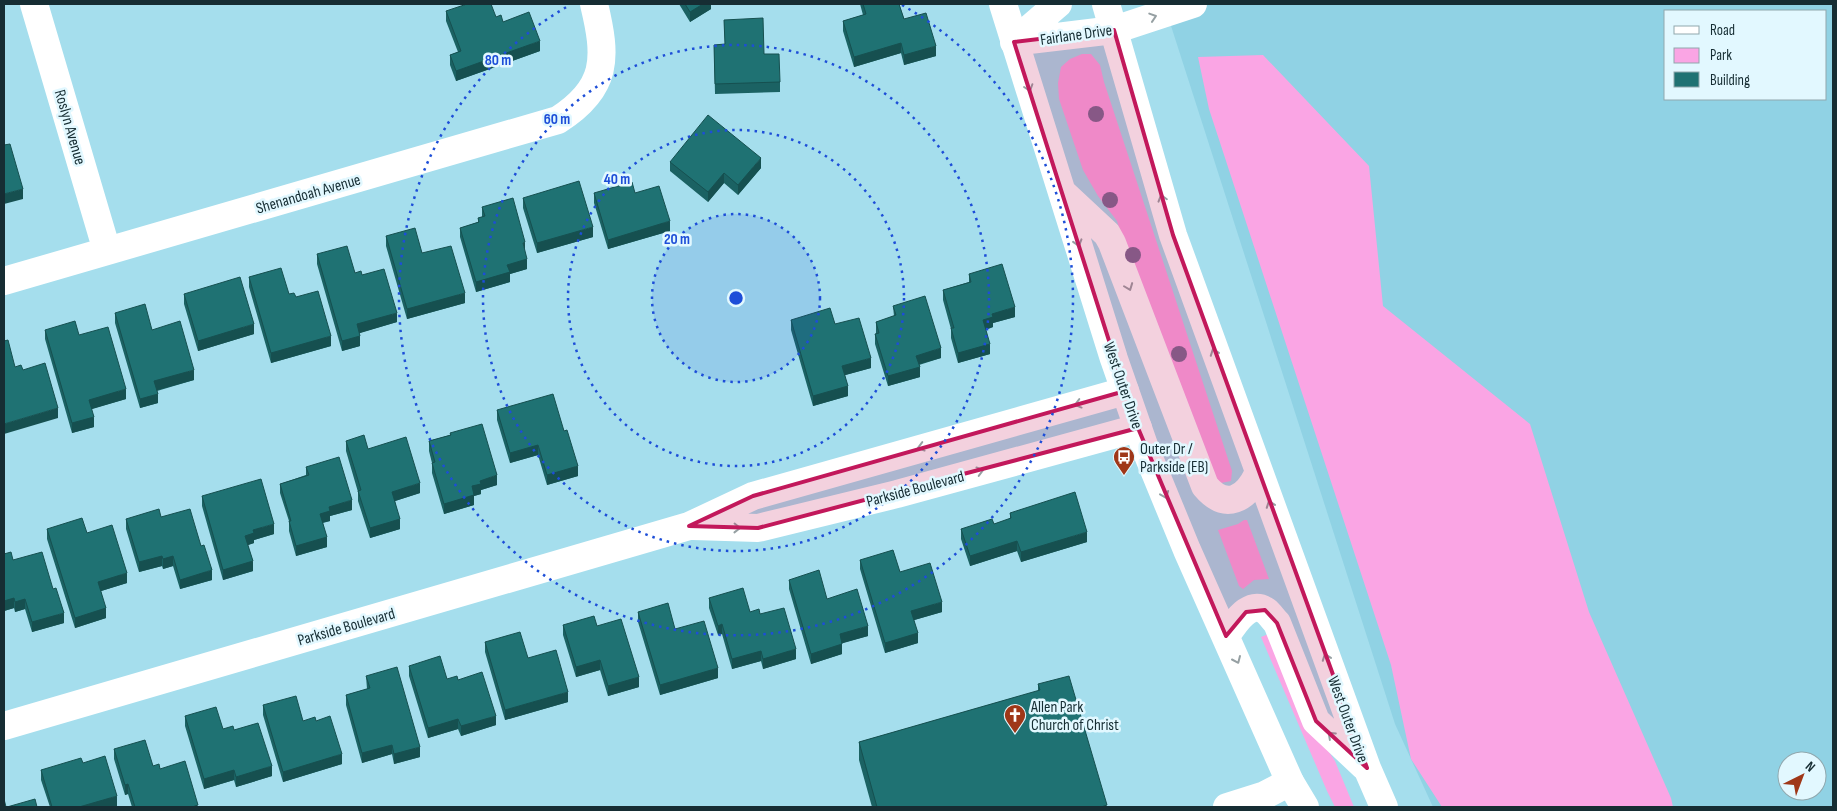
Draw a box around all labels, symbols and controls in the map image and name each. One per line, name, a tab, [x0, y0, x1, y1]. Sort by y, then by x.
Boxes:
legend	[1664, 10, 1827, 100]
one-way arrow	[1149, 12, 1157, 22]
street label: Fairlane Drive	[1039, 21, 1113, 50]
text: Road	[1710, 21, 1735, 40]
text: Park	[1710, 46, 1732, 65]
text: 80 m	[485, 51, 511, 70]
text: Building	[1710, 71, 1750, 90]
one-way arrow	[1023, 83, 1033, 92]
street label: Roslyn Avenue	[50, 88, 89, 167]
text: 60 m	[544, 110, 570, 129]
street label: Shenandoah Avenue	[254, 170, 363, 218]
text: 40 m	[604, 170, 630, 189]
one-way arrow	[1157, 194, 1167, 203]
text: 20 m	[664, 230, 690, 249]
one-way arrow	[1072, 238, 1082, 247]
one-way arrow	[1123, 282, 1133, 291]
centre of rings	[727, 289, 745, 307]
street label: West Outer Drive	[1099, 340, 1146, 431]
one-way arrow	[1210, 348, 1220, 356]
one-way arrow	[1073, 398, 1082, 409]
place label: Outer Dr / Parkside (EB)	[1140, 440, 1208, 477]
one-way arrow	[917, 441, 925, 452]
bus stop icon: Outer Dr / Parkside (EB)	[1112, 445, 1136, 476]
one-way arrow	[976, 466, 985, 477]
street label: Parkside Boulevard	[864, 467, 966, 512]
one-way arrow	[1159, 491, 1169, 499]
one-way arrow	[1266, 501, 1276, 509]
one-way arrow	[734, 522, 742, 533]
street label: Parkside Boulevard	[296, 604, 397, 650]
one-way arrow	[1322, 653, 1332, 662]
one-way arrow	[1231, 655, 1242, 664]
street label: West Outer Drive	[1323, 674, 1372, 765]
place label: Allen Park Church of Christ	[1030, 698, 1119, 735]
church icon: Allen Park Church of Christ	[1003, 703, 1027, 734]
one-way arrow	[1328, 732, 1337, 741]
north arrow	[1777, 751, 1827, 801]
text: N	[1802, 758, 1819, 776]

